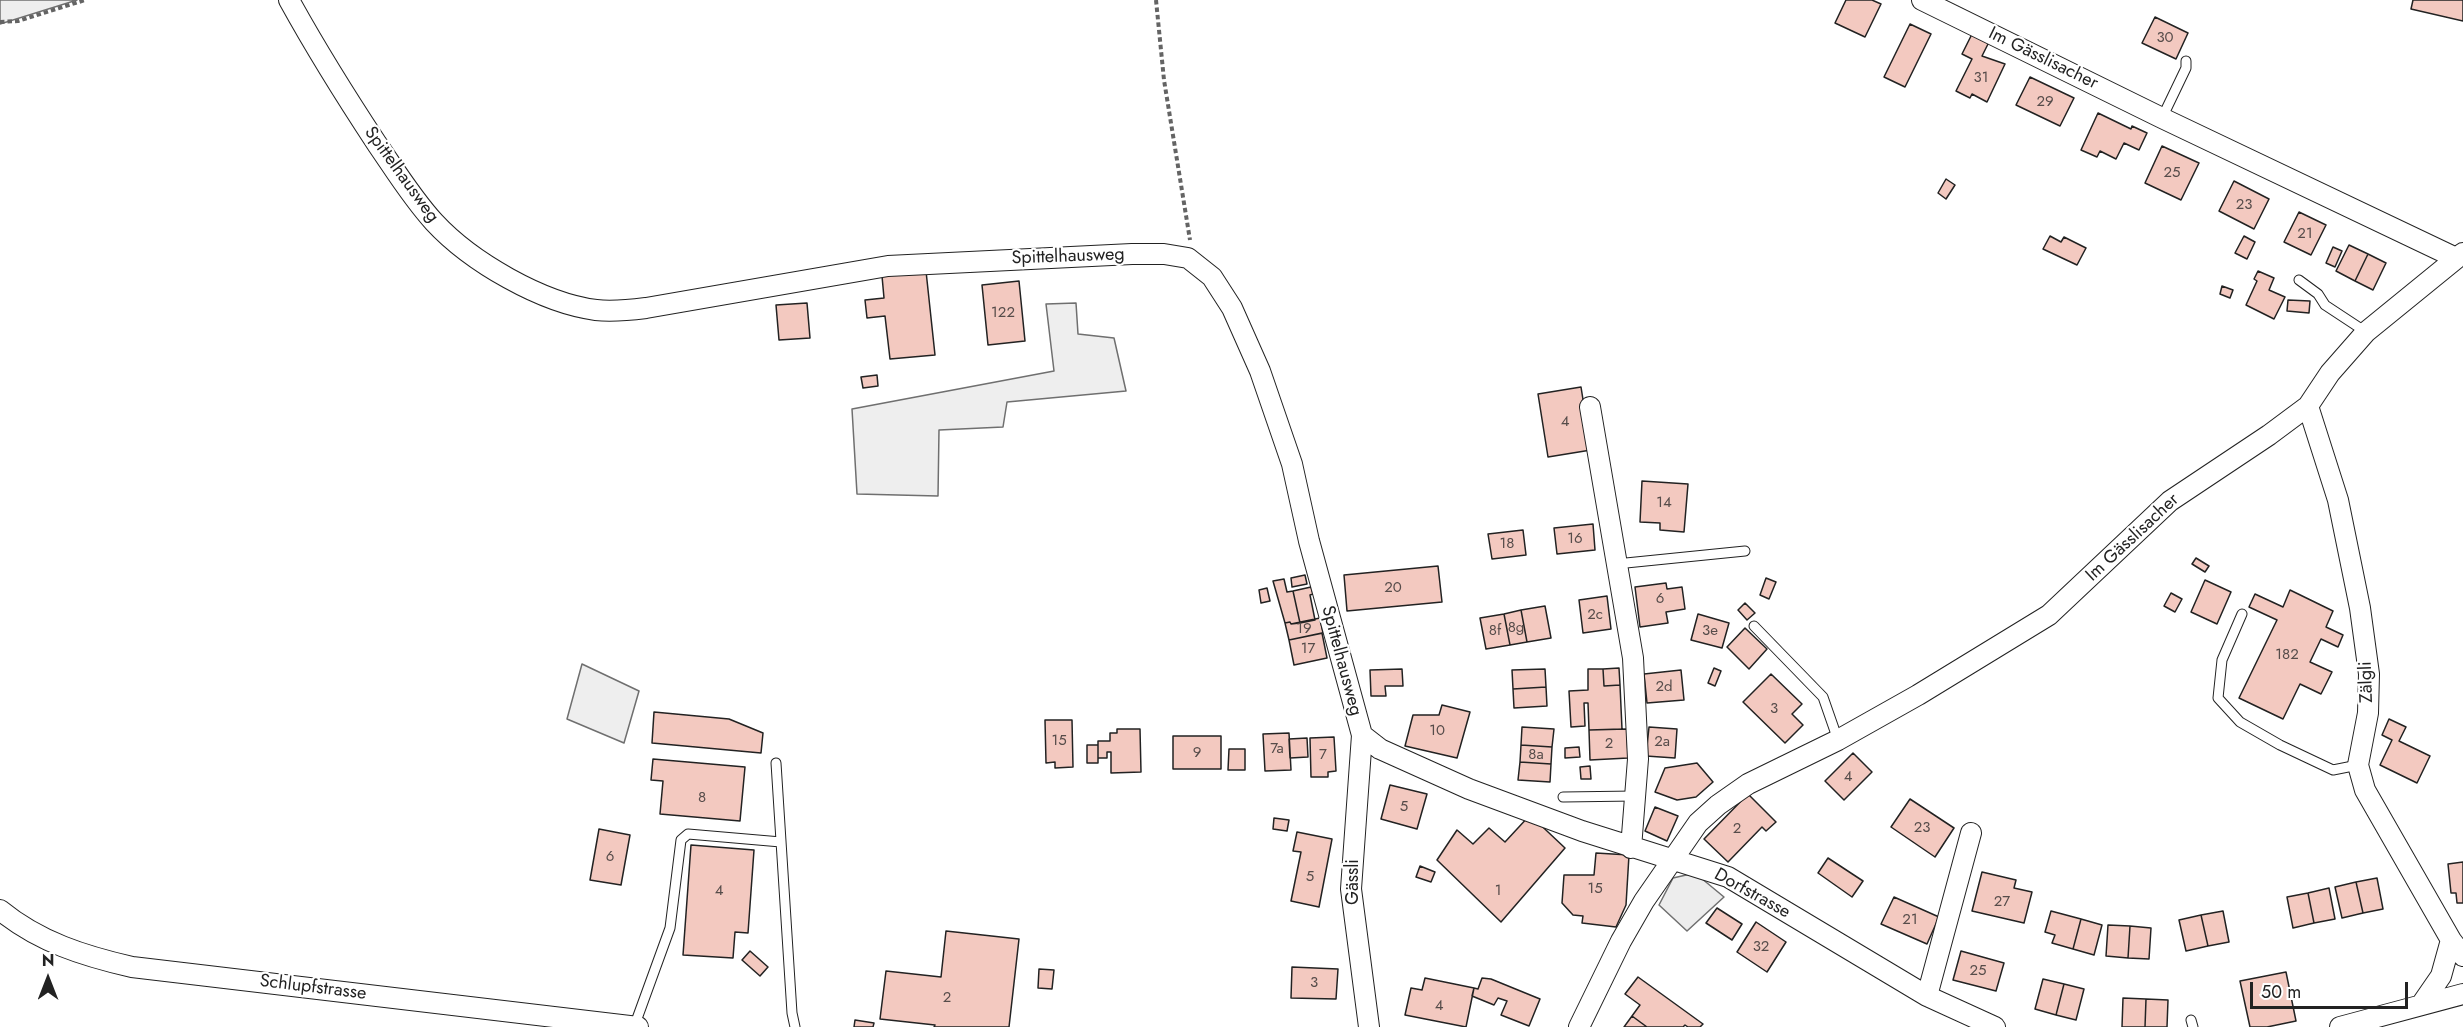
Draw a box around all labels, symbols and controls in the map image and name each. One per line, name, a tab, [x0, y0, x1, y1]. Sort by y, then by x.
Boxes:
street label: Im Gässlisacher	[1985, 23, 2101, 95]
house number: 30	[2156, 29, 2174, 47]
house number: 31	[1974, 69, 1988, 87]
house number: 29	[2036, 93, 2054, 111]
street label: Spittelhausweg	[359, 123, 443, 227]
house number: 25	[2164, 164, 2180, 182]
house number: 23	[2236, 196, 2252, 214]
house number: 21	[2297, 225, 2313, 243]
street label: Spittelhausweg	[1011, 244, 1125, 270]
house number: 122	[991, 304, 1015, 322]
house number: 4	[1561, 413, 1569, 431]
street label: Im Gässlisacher	[2082, 489, 2184, 587]
house number: 14	[1656, 494, 1672, 512]
house number: 16	[1567, 530, 1583, 548]
house number: 18	[1500, 535, 1514, 553]
house number: 20	[1384, 579, 1402, 597]
house number: 6	[1656, 590, 1664, 608]
street label: Spittelhausweg	[1316, 604, 1366, 718]
house number: 2c	[1587, 606, 1603, 624]
house number: 8g	[1508, 619, 1524, 637]
house number: 19	[1296, 620, 1312, 638]
house number: 8f	[1489, 622, 1501, 640]
house number: 3e	[1702, 622, 1718, 640]
house number: 17	[1301, 640, 1315, 658]
house number: 182	[2275, 646, 2299, 664]
street label: Zälgli	[2355, 661, 2379, 703]
house number: 2d	[1655, 678, 1673, 696]
house number: 3	[1770, 700, 1778, 718]
house number: 10	[1429, 722, 1445, 740]
house number: 15	[1051, 732, 1067, 750]
house number: 2a	[1654, 733, 1670, 751]
house number: 2	[1605, 735, 1613, 753]
house number: 7a	[1270, 740, 1284, 758]
house number: 9	[1193, 744, 1201, 762]
house number: 7	[1319, 746, 1327, 764]
house number: 8a	[1528, 746, 1544, 764]
house number: 4	[1844, 768, 1852, 786]
house number: 8	[698, 789, 706, 807]
house number: 5	[1400, 798, 1408, 816]
house number: 23	[1914, 819, 1930, 837]
house number: 2	[1733, 820, 1741, 838]
house number: 6	[606, 848, 614, 866]
street label: Gässli	[1343, 859, 1365, 905]
street label: Dorfstrasse	[1710, 864, 1794, 924]
house number: 5	[1306, 868, 1314, 886]
house number: 15	[1587, 880, 1603, 898]
house number: 4	[715, 882, 723, 900]
house number: 1	[1495, 882, 1501, 900]
house number: 27	[1994, 893, 2010, 911]
house number: 21	[1902, 911, 1918, 929]
house number: 32	[1753, 938, 1769, 956]
north arrow	[18, 949, 78, 1009]
text: N	[42, 949, 54, 972]
house number: 25	[1970, 962, 1986, 980]
scale bar	[2253, 970, 2410, 1008]
street label: Schlupfstrasse	[259, 971, 367, 1005]
house number: 3	[1310, 974, 1318, 992]
text: 50 m	[2261, 979, 2301, 1005]
house number: 2	[943, 989, 951, 1007]
house number: 4	[1435, 997, 1443, 1015]

